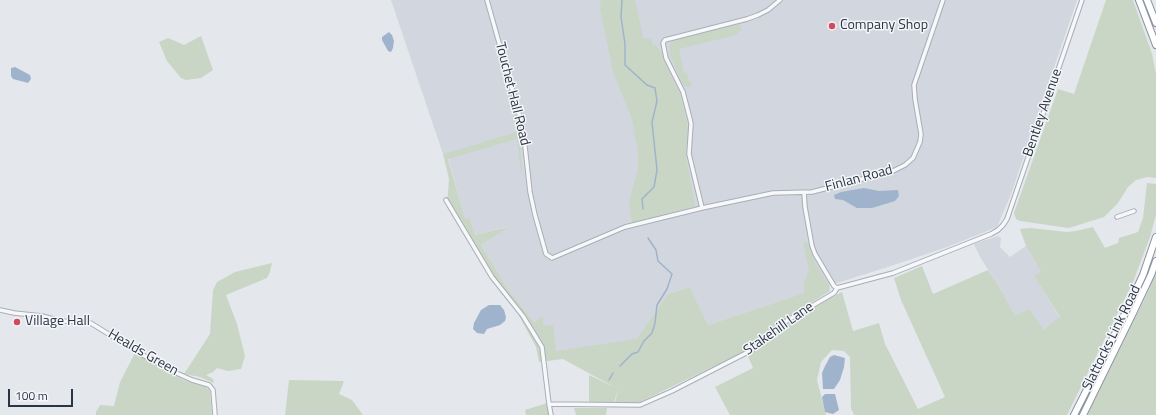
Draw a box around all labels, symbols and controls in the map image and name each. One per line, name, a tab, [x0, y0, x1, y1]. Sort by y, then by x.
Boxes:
place label: Company Shop	[840, 18, 928, 34]
marker: Company Shop	[827, 21, 837, 31]
street label: Touchet Hall Road	[491, 41, 533, 147]
street label: Bentley Avenue	[1020, 67, 1066, 159]
street label: Finlan Road	[823, 162, 895, 196]
street label: Slattocks Link Road	[1079, 283, 1145, 393]
street label: Stakehill Lane	[741, 299, 817, 359]
place label: Village Hall	[25, 314, 90, 330]
marker: Village Hall	[12, 317, 22, 327]
street label: Healds Green	[105, 326, 181, 380]
scale bar	[10, 381, 75, 407]
text: 100 m	[15, 386, 48, 405]

